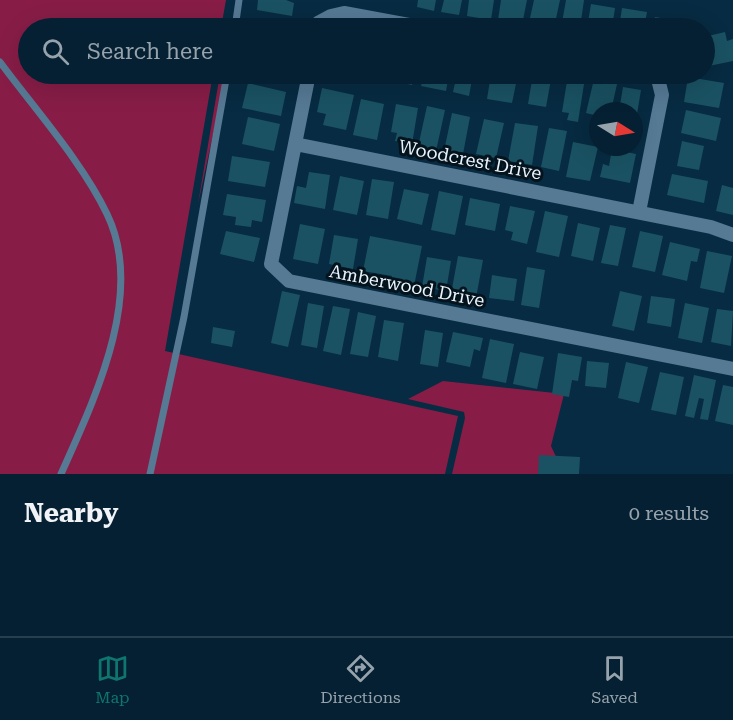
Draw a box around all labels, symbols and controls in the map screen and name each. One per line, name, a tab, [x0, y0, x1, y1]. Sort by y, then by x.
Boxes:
search box	[18, 18, 715, 84]
icon: search	[39, 35, 72, 68]
text: Search here	[87, 39, 213, 64]
north arrow	[589, 102, 643, 156]
street label: Woodcrest Drive	[397, 135, 543, 184]
street label: Amberwood Drive	[328, 260, 487, 311]
text: Nearby	[24, 498, 118, 528]
text: 0 results	[629, 501, 709, 525]
tab: Map	[95, 652, 130, 707]
tab: Directions	[320, 652, 401, 707]
tab: Saved	[591, 652, 638, 707]

